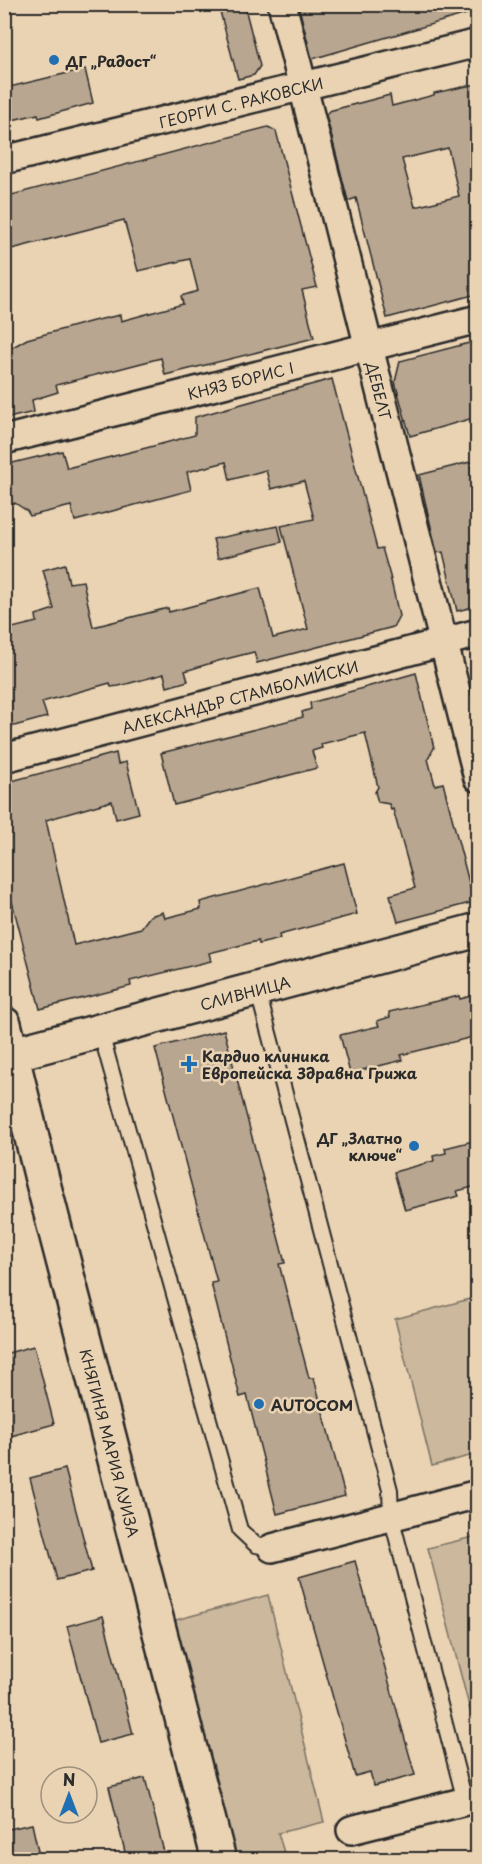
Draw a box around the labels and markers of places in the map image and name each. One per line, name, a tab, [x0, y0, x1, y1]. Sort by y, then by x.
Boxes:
place label: ДГ „Радост“	[65, 49, 157, 72]
marker: ДГ „Радост“	[47, 53, 61, 67]
place label: Кардио клиника Европейска Здравна Грижа	[202, 1044, 418, 1084]
marker: Кардио клиника Европейска Здравна Грижа	[180, 1055, 198, 1073]
place label: ДГ „Златно ключе“	[316, 1126, 403, 1166]
marker: ДГ „Златно ключе“	[407, 1139, 421, 1153]
place label: AUTOCOM	[271, 1393, 353, 1416]
marker: AUTOCOM	[252, 1397, 266, 1411]

